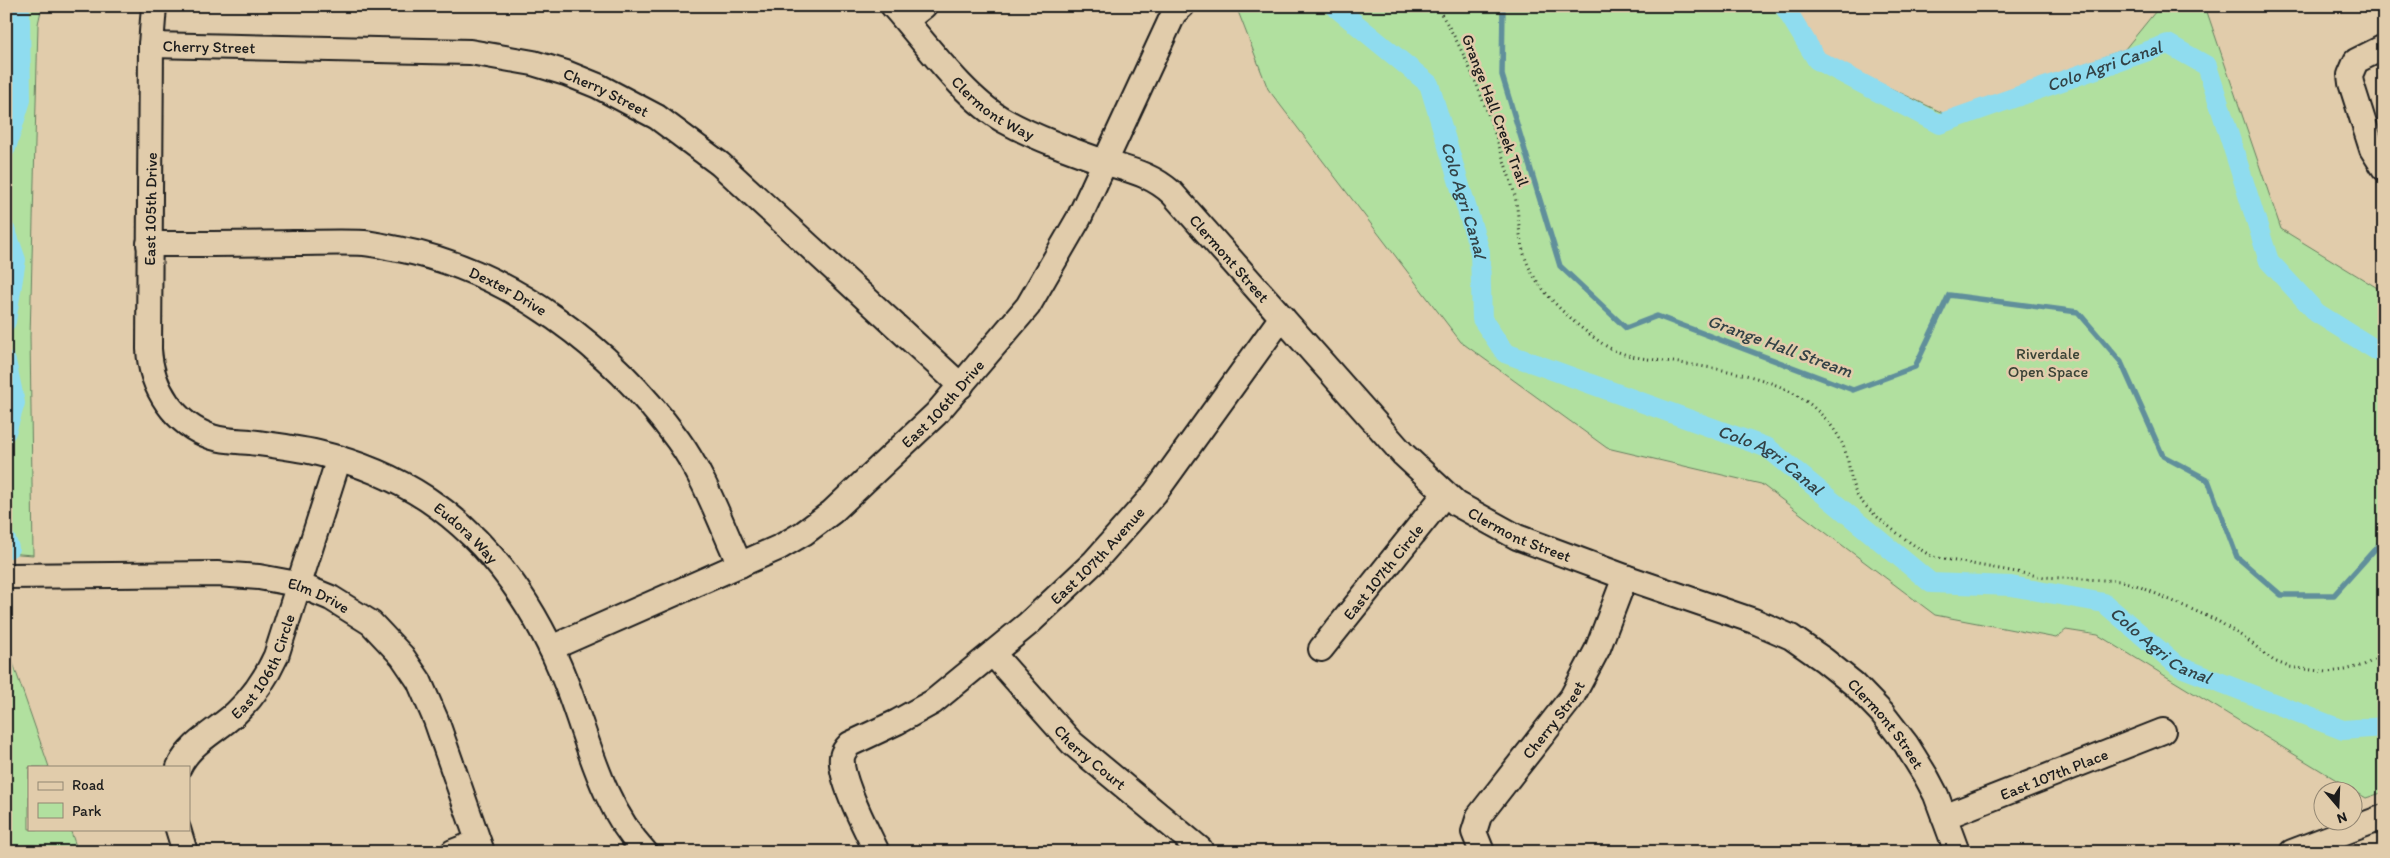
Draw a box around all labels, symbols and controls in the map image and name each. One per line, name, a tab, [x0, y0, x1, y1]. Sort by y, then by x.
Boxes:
street label: Grange Hall Creek Trail	[1458, 31, 1533, 189]
water label: Colo Agri Canal	[2044, 35, 2167, 97]
street label: Cherry Street	[162, 36, 256, 57]
street label: Cherry Street	[561, 64, 652, 121]
street label: Clermont Way	[947, 72, 1038, 144]
water label: Colo Agri Canal	[1436, 139, 1491, 260]
street label: East 105th Drive	[140, 152, 161, 266]
street label: Clermont Street	[1185, 210, 1273, 306]
street label: Dexter Drive	[466, 263, 551, 320]
water label: Grange Hall Stream	[1705, 310, 1856, 383]
park label: Riverdale Open Space	[2008, 344, 2088, 381]
street label: East 106th Drive	[897, 356, 988, 452]
water label: Colo Agri Canal	[1715, 420, 1829, 501]
street label: Eudora Way	[430, 498, 503, 568]
street label: East 107th Avenue	[1046, 503, 1149, 608]
street label: Clermont Street	[1465, 503, 1574, 566]
street label: East 107th Circle	[1339, 520, 1427, 624]
street label: Elm Drive	[287, 574, 353, 617]
water label: Colo Agri Canal	[2105, 602, 2216, 689]
street label: East 106th Circle	[227, 612, 299, 723]
street label: Clermont Street	[1844, 674, 1928, 772]
street label: Cherry Street	[1518, 678, 1589, 763]
street label: Cherry Court	[1050, 721, 1130, 794]
street label: East 107th Place	[1997, 745, 2111, 804]
legend	[28, 766, 190, 830]
text: Road	[72, 776, 105, 794]
north arrow	[2312, 780, 2362, 830]
text: Park	[72, 802, 102, 820]
text: N	[2335, 808, 2349, 827]

